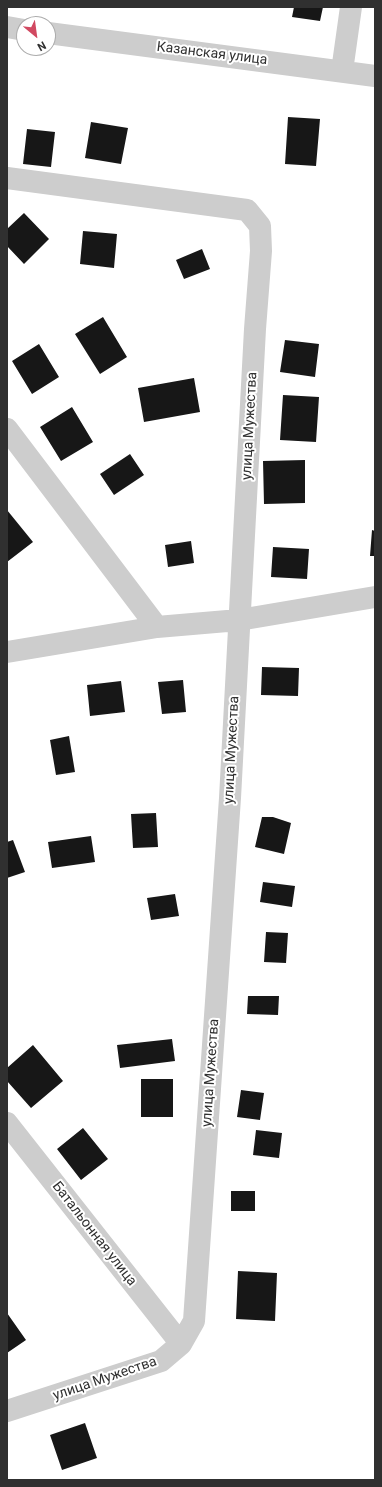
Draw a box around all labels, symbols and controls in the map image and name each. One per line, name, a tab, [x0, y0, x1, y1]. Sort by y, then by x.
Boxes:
north arrow	[16, 16, 56, 56]
text: N	[35, 38, 48, 54]
street label: Казанская улица	[156, 39, 268, 69]
street label: улица Мужества	[239, 371, 261, 481]
street label: улица Мужества	[221, 695, 243, 805]
street label: улица Мужества	[199, 1018, 223, 1128]
street label: Батальонная улица	[48, 1179, 140, 1289]
street label: улица Мужества	[51, 1353, 159, 1405]

